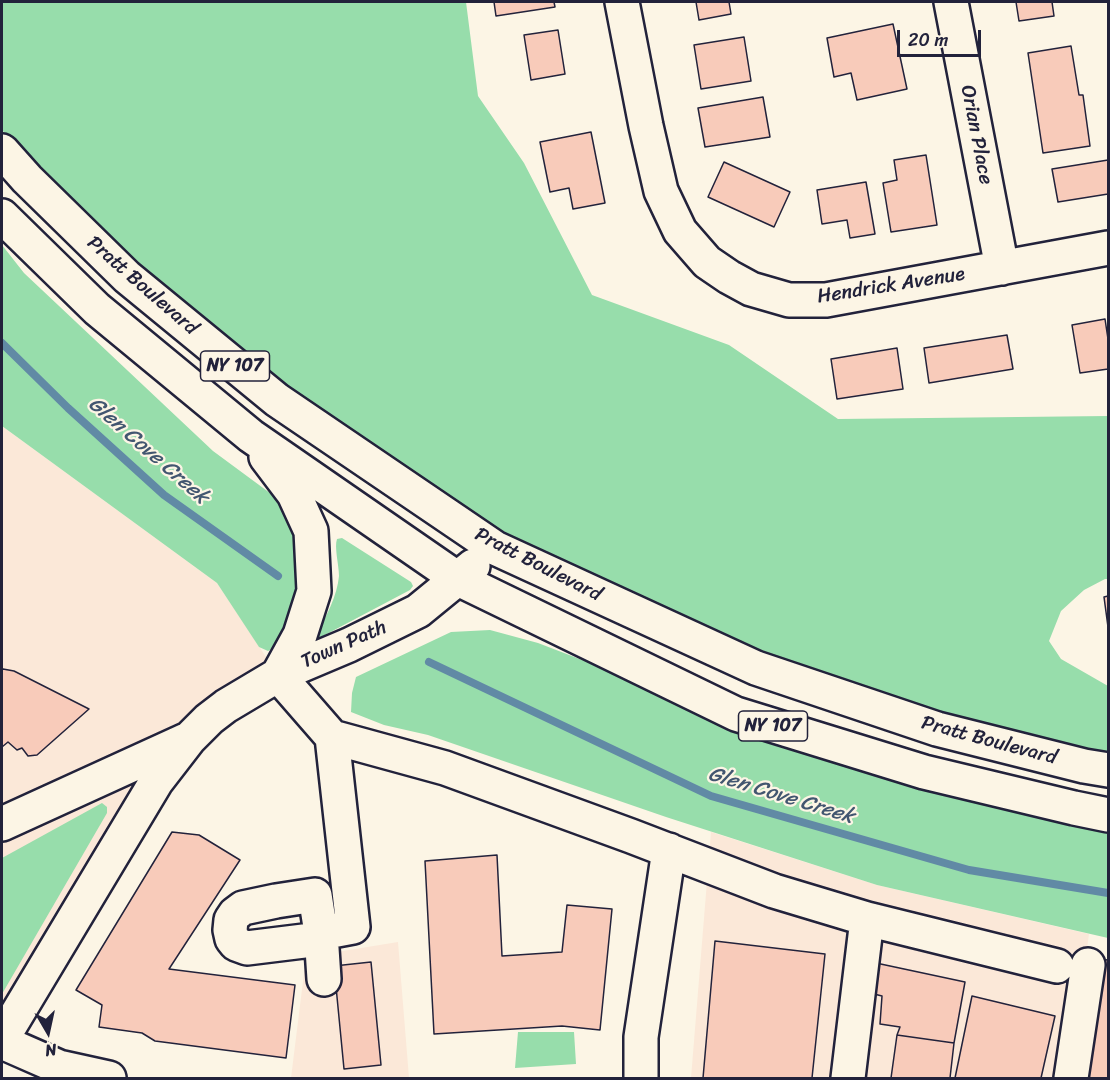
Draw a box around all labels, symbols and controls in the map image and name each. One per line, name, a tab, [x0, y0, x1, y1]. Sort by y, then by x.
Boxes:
scale bar	[900, 18, 984, 56]
text: 20 m	[908, 24, 948, 56]
street label: Orian Place	[955, 83, 997, 187]
street label: Pratt Boulevard	[82, 231, 202, 341]
street label: Hendrick Avenue	[815, 262, 967, 310]
road number: NY 107	[200, 351, 270, 381]
water label: Glen Cove Creek	[83, 392, 213, 510]
street label: Pratt Boulevard	[471, 523, 605, 607]
street label: Town Path	[298, 616, 390, 674]
road number: NY 107	[738, 711, 808, 741]
street label: Pratt Boulevard	[919, 711, 1059, 771]
water label: Glen Cove Creek	[705, 762, 857, 830]
north arrow	[18, 1002, 78, 1062]
text: N	[43, 1035, 59, 1065]

